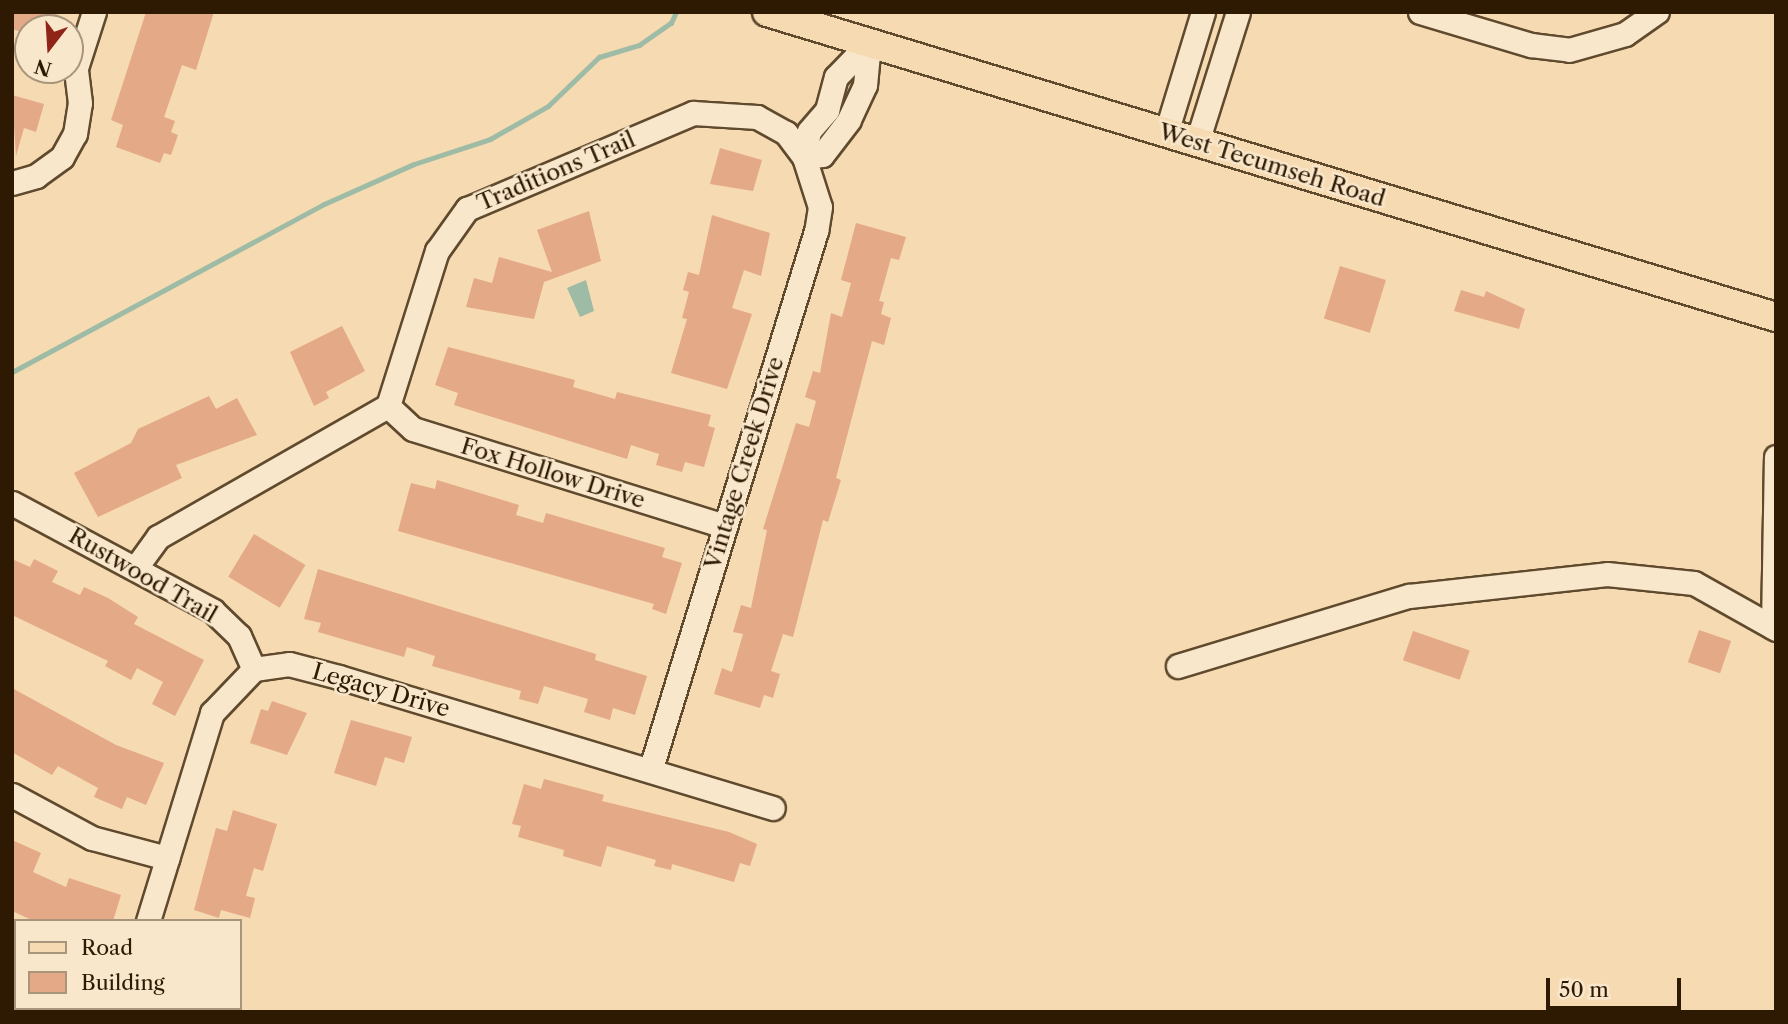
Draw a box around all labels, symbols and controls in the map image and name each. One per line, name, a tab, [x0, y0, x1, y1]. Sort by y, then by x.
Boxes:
north arrow	[14, 14, 84, 84]
text: N	[32, 54, 55, 81]
street label: West Tecumseh Road	[1155, 117, 1389, 213]
street label: Traditions Trail	[473, 125, 639, 217]
street label: Vintage Creek Drive	[698, 353, 790, 573]
street label: Fox Hollow Drive	[457, 432, 649, 514]
street label: Rustwood Trail	[64, 521, 222, 629]
street label: Legacy Drive	[309, 657, 453, 723]
legend	[14, 919, 242, 1010]
text: Road	[81, 935, 133, 960]
scale bar	[1550, 964, 1685, 1008]
text: Building	[81, 970, 165, 995]
text: 50 m	[1559, 977, 1609, 1002]

